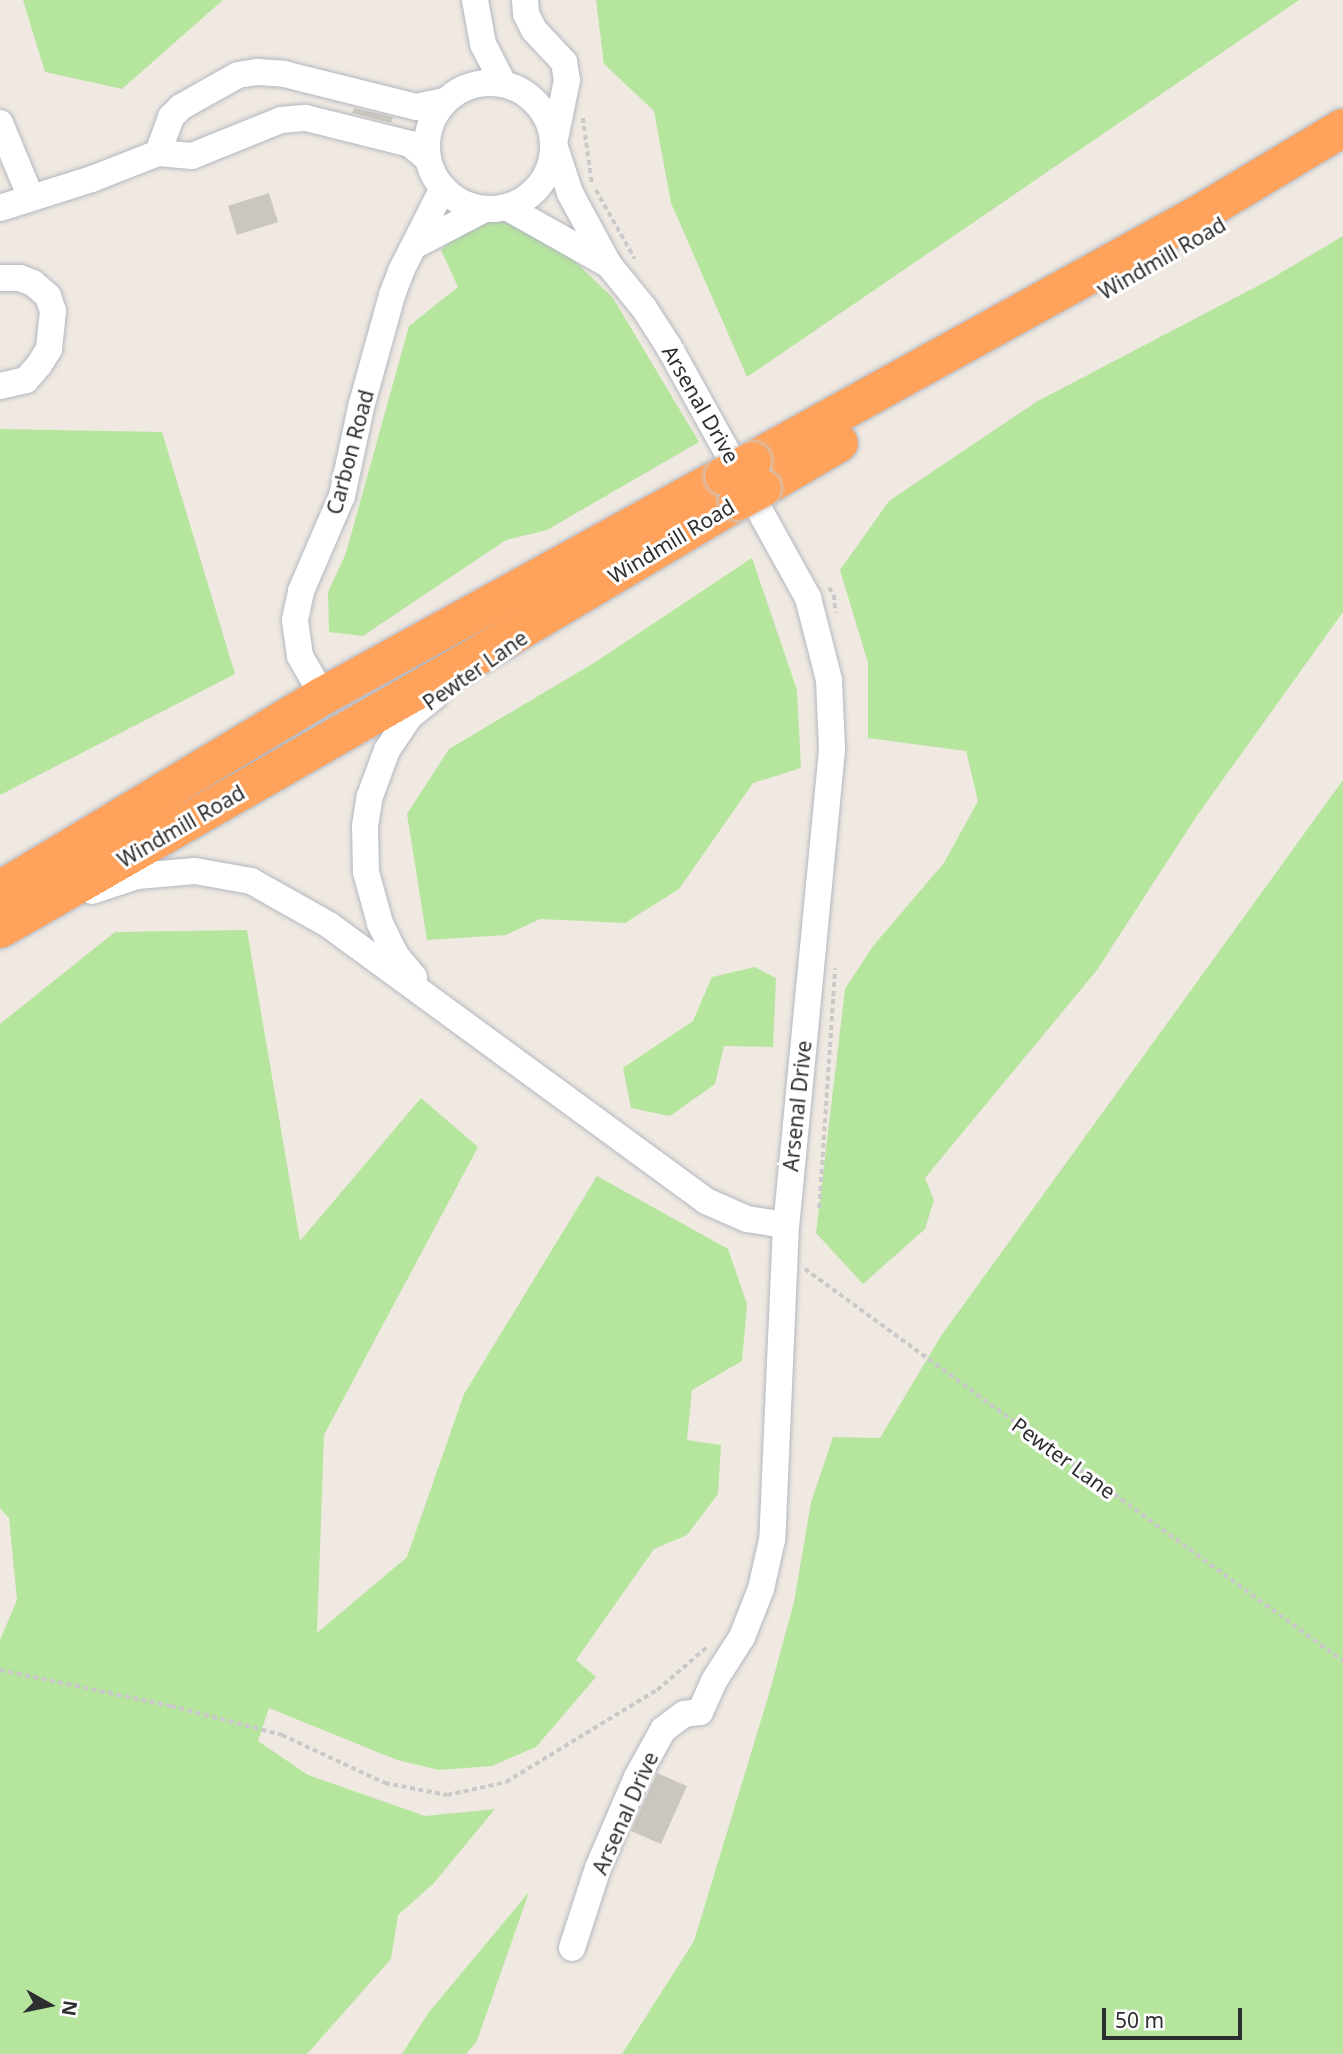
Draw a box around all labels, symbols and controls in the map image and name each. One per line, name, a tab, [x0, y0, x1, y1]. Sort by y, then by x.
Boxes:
street label: Windmill Road	[1094, 211, 1230, 305]
street label: Arsenal Drive	[657, 341, 745, 467]
street label: Carbon Road	[321, 387, 379, 517]
street label: Windmill Road	[603, 493, 739, 589]
street label: Pewter Lane	[418, 625, 532, 715]
street label: Windmill Road	[113, 779, 249, 873]
street label: Arsenal Drive	[778, 1039, 816, 1173]
street label: Pewter Lane	[1007, 1412, 1121, 1504]
street label: Arsenal Drive	[587, 1748, 663, 1878]
north arrow	[14, 1970, 84, 2040]
scale bar	[1105, 1994, 1245, 2038]
text: N	[56, 1999, 84, 2018]
text: 50 m	[1115, 2006, 1164, 2034]

